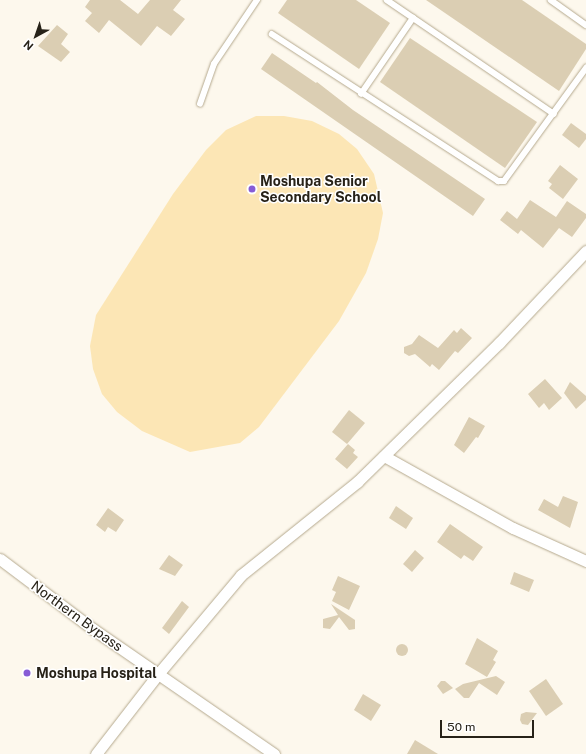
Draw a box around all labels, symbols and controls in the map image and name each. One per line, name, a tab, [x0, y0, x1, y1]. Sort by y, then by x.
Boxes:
north arrow	[16, 16, 56, 56]
text: N	[21, 38, 35, 53]
place label: Moshupa Senior Secondary School	[260, 173, 381, 206]
marker: Moshupa Senior Secondary School	[247, 184, 257, 194]
street label: Northern Bypass	[28, 577, 126, 655]
place label: Moshupa Hospital	[36, 665, 157, 681]
marker: Moshupa Hospital	[21, 667, 33, 679]
scale bar	[442, 712, 536, 738]
text: 50 m	[447, 720, 475, 734]

